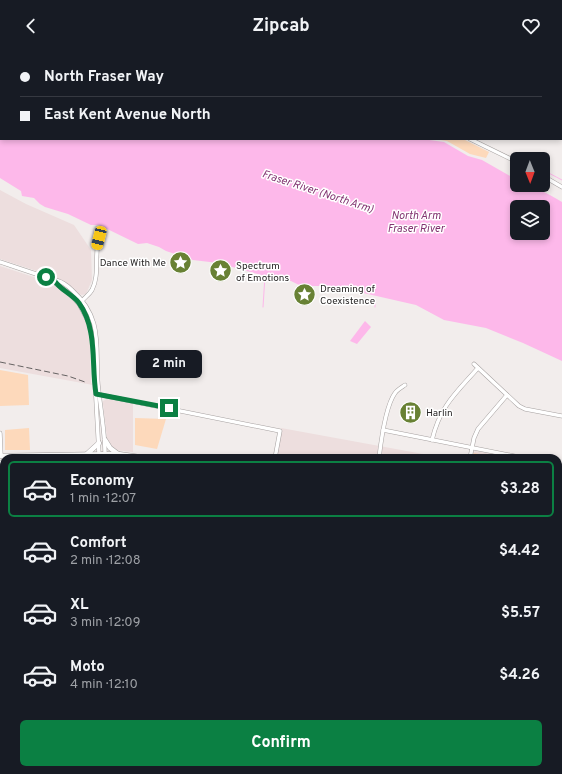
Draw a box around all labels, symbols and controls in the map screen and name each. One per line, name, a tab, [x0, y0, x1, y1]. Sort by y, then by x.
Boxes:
icon: back	[20, 15, 42, 37]
text: Zipcab	[252, 15, 310, 38]
icon: heart	[520, 15, 542, 37]
text: North Fraser Way	[44, 68, 164, 87]
text: East Kent Avenue North	[44, 106, 211, 125]
north arrow	[510, 152, 550, 192]
map controls	[510, 152, 550, 240]
water label: Fraser River (North Arm)	[260, 167, 375, 217]
button: layers	[510, 200, 550, 240]
water label: North Arm Fraser River	[387, 209, 445, 236]
car	[90, 225, 108, 251]
place icon: Dance With Me	[168, 249, 194, 275]
place label: Dance With Me	[100, 257, 166, 270]
place icon: Spectrum of Emotions	[208, 258, 234, 284]
place label: Spectrum of Emotions	[236, 260, 289, 285]
route start	[37, 268, 55, 286]
place icon: Dreaming of Coexistence	[292, 281, 318, 307]
place label: Dreaming of Coexistence	[320, 283, 375, 308]
callout: 2 min	[136, 350, 202, 378]
text: 2 min	[152, 356, 186, 372]
route end	[160, 399, 178, 417]
building icon: Harlin	[398, 399, 424, 425]
place label: Harlin	[426, 407, 453, 420]
icon: car	[22, 471, 58, 507]
text: Economy	[70, 472, 134, 491]
text: $3.28	[500, 480, 540, 499]
text: 1 min · 12:07	[70, 491, 136, 507]
icon: car	[22, 533, 58, 569]
text: Comfort	[70, 534, 127, 553]
text: $4.42	[499, 542, 540, 561]
text: 2 min · 12:08	[70, 553, 141, 569]
icon: car	[22, 595, 58, 631]
text: XL	[70, 596, 88, 615]
text: $5.57	[501, 604, 540, 623]
text: 3 min · 12:09	[70, 615, 140, 631]
icon: car	[22, 657, 58, 693]
text: Moto	[70, 658, 105, 677]
text: $4.26	[499, 666, 540, 685]
text: 4 min · 12:10	[70, 677, 138, 693]
button: Confirm	[20, 720, 542, 766]

